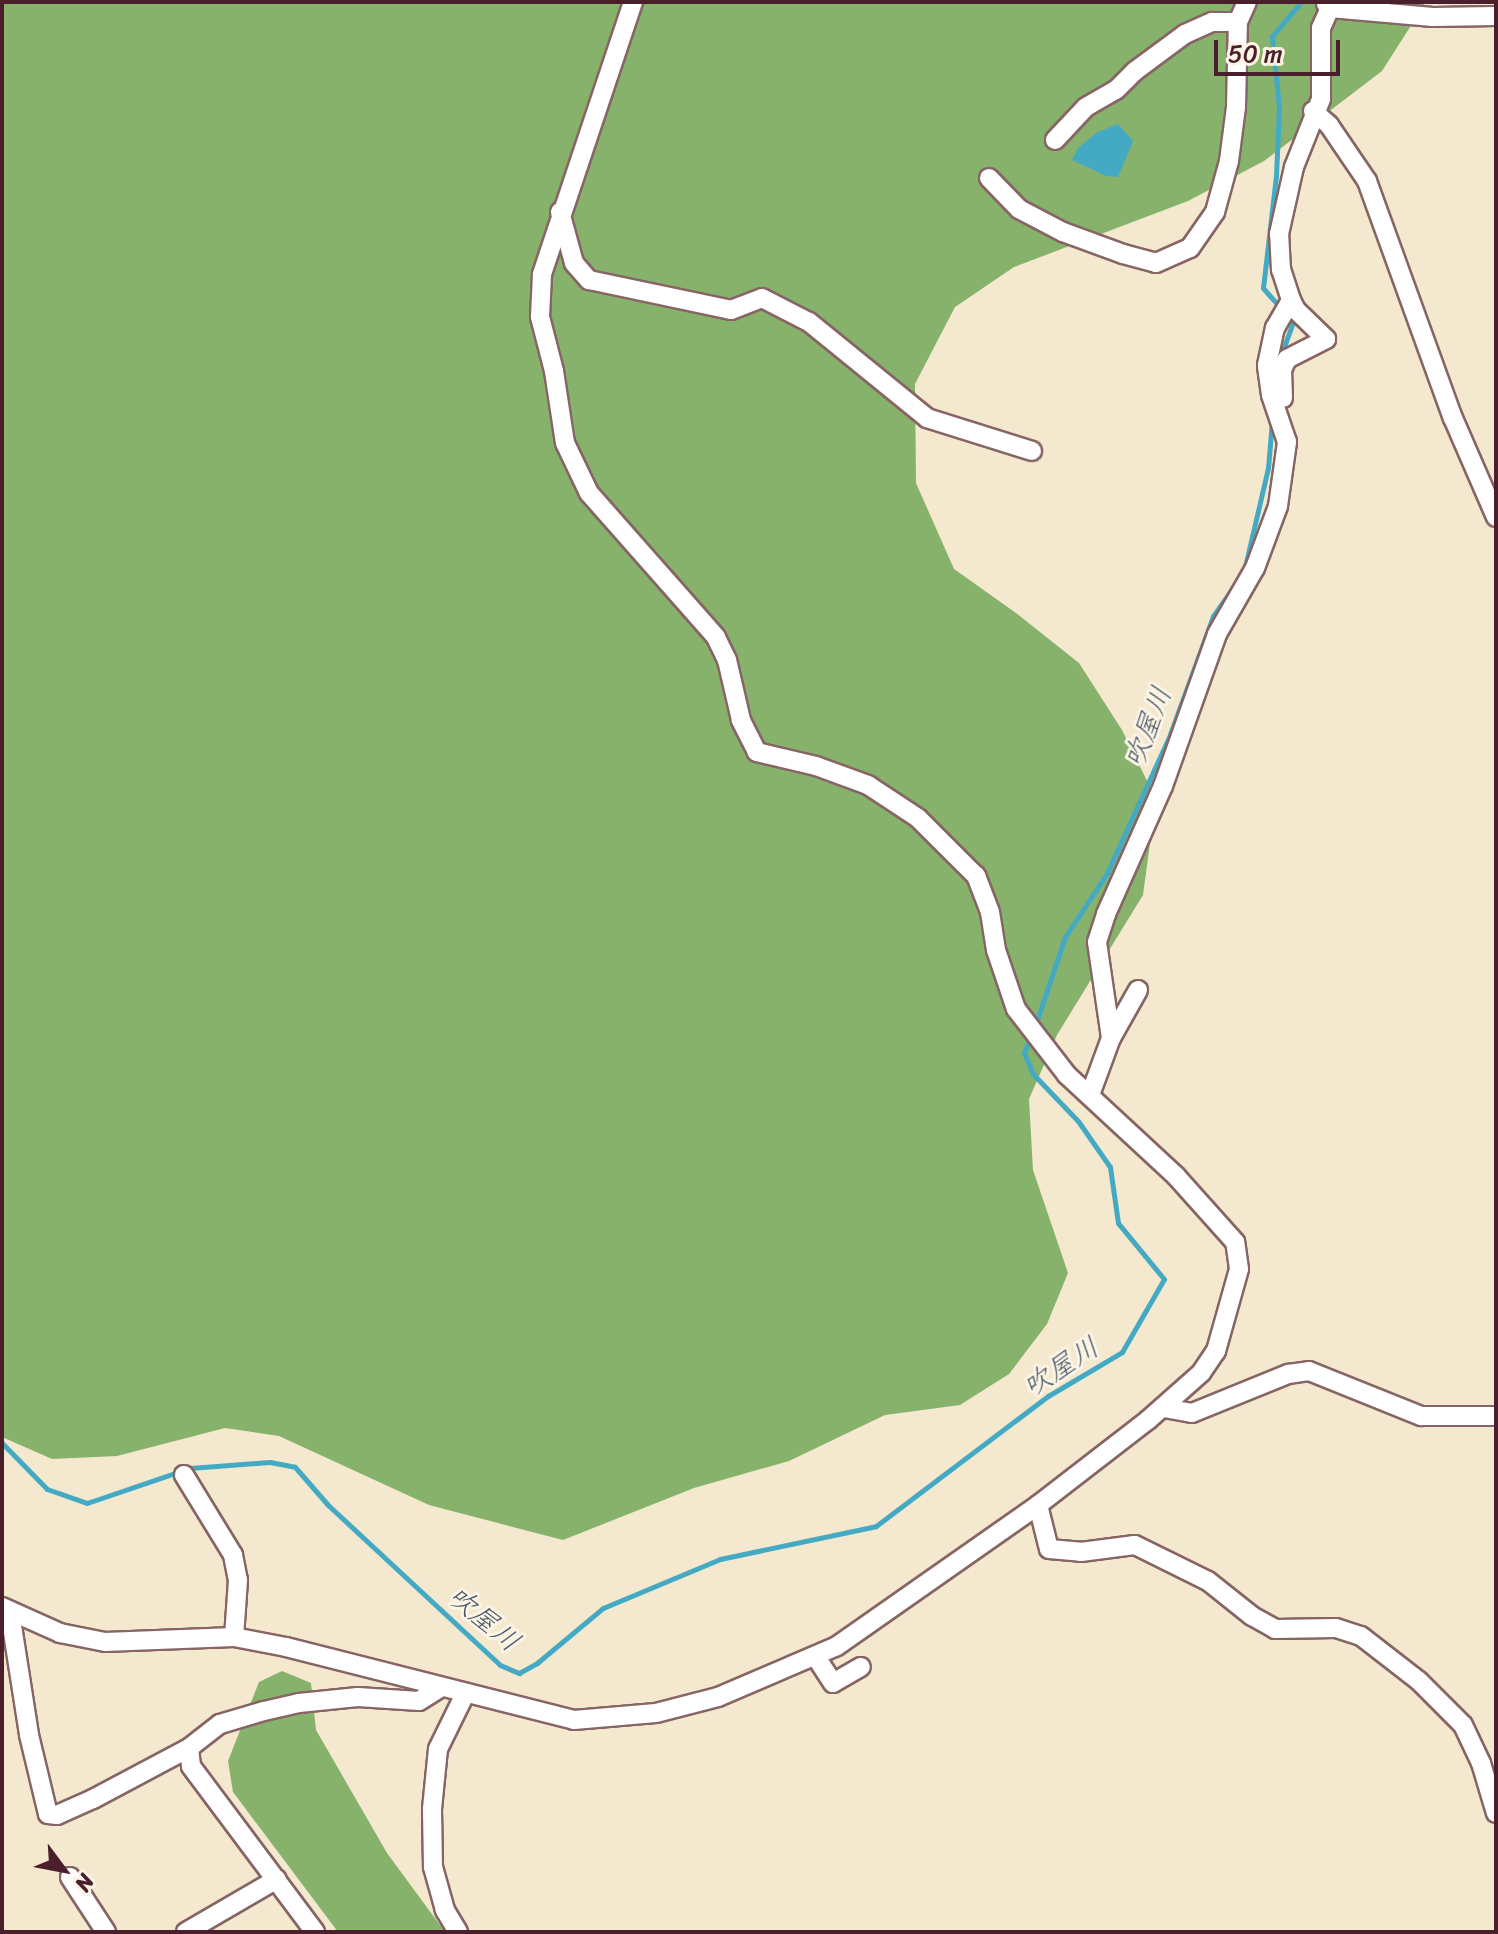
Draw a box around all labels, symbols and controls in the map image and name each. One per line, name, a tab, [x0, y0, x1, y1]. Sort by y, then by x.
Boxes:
scale bar	[1218, 24, 1344, 74]
text: 50 m	[1228, 33, 1283, 75]
water label: 吹屋川	[1117, 682, 1179, 772]
water label: 吹屋川	[1017, 1330, 1105, 1404]
water label: 吹屋川	[441, 1579, 527, 1659]
north arrow	[24, 1830, 104, 1910]
text: N	[64, 1866, 105, 1900]

